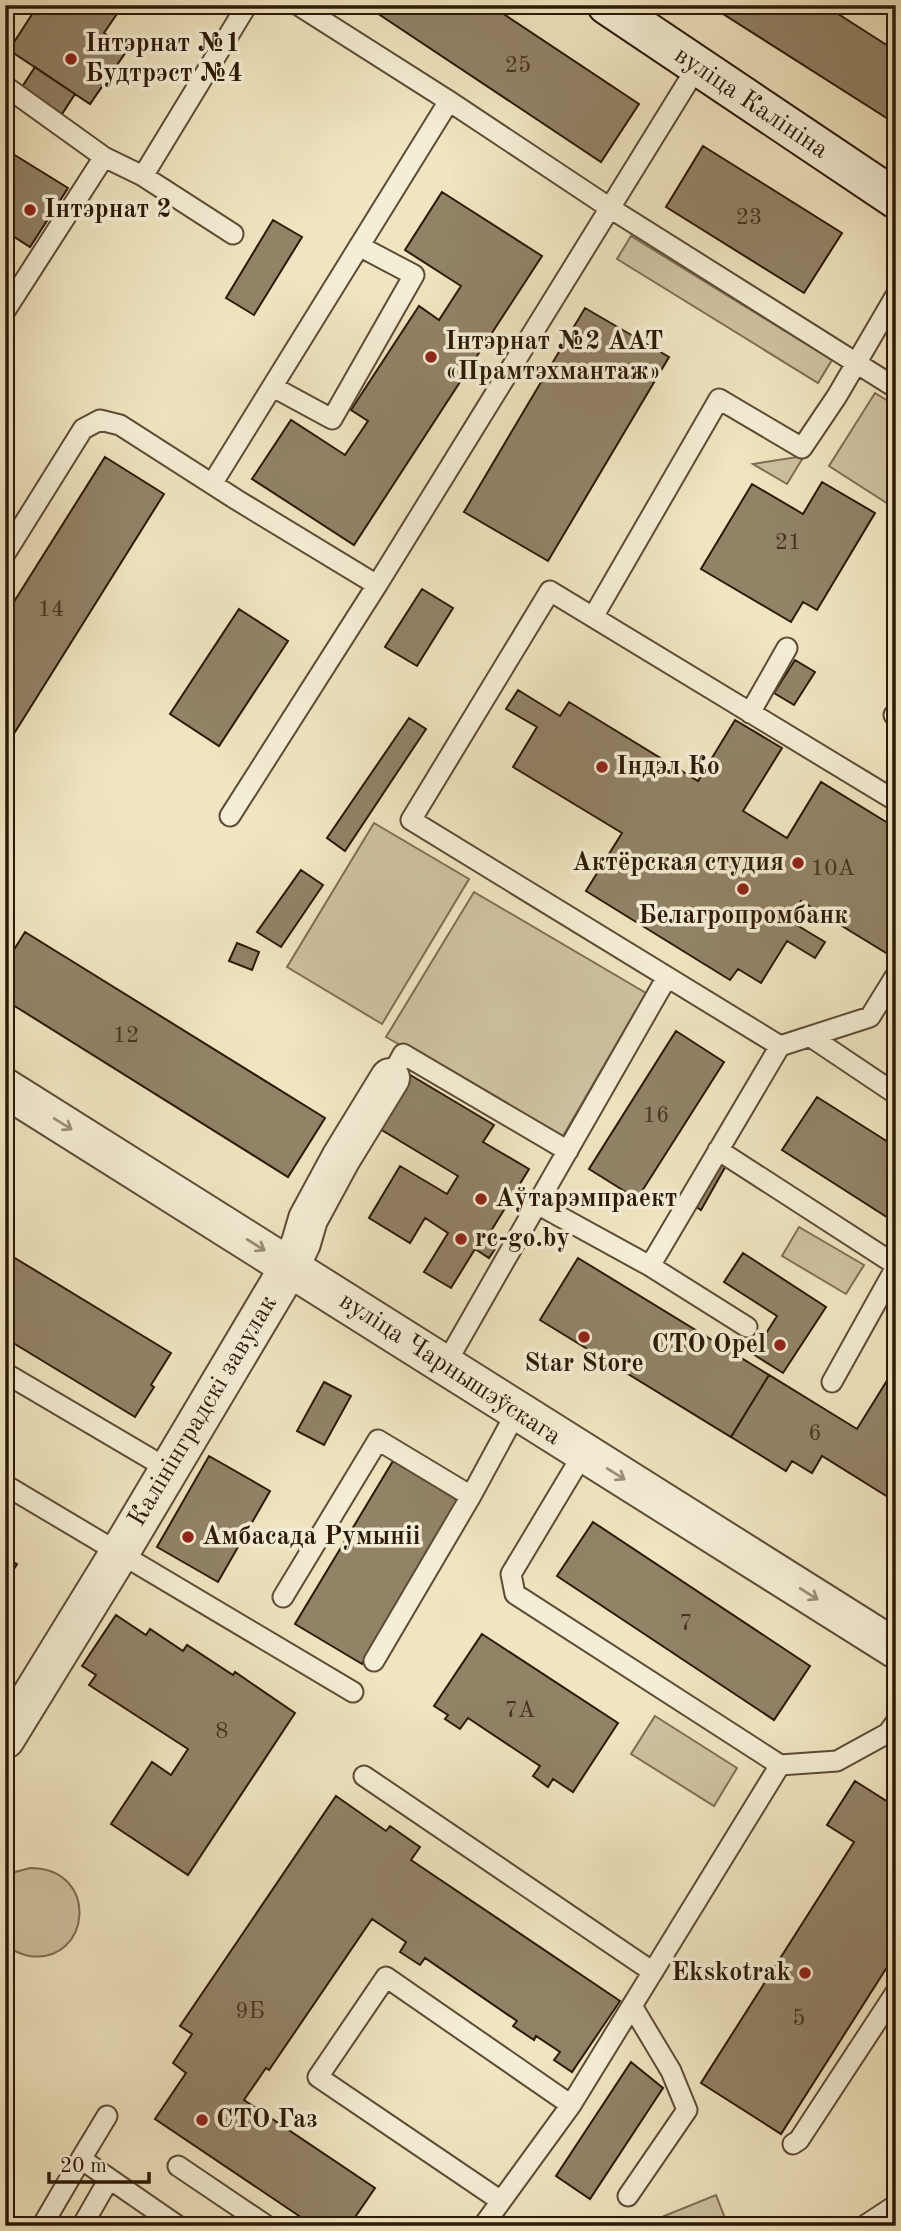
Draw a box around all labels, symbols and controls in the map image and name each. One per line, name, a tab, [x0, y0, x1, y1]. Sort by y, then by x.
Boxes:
place label: Інтэрнат №1 Будтрэст №4	[85, 31, 243, 87]
street label: вуліца Калініна	[669, 42, 833, 164]
marker: Інтэрнат №1 Будтрэст №4	[63, 51, 79, 67]
house number: 25	[505, 54, 531, 77]
place label: Інтэрнат 2	[44, 197, 172, 223]
marker: Інтэрнат 2	[22, 202, 38, 218]
house number: 23	[736, 206, 762, 229]
place label: Інтэрнат №2 ААТ «Прамтэхмантаж»	[445, 329, 663, 385]
marker: Інтэрнат №2 ААТ «Прамтэхмантаж»	[423, 349, 439, 365]
house number: 21	[775, 531, 801, 554]
house number: 14	[38, 598, 64, 621]
place label: Індэл Ко	[616, 754, 720, 780]
marker: Індэл Ко	[594, 759, 610, 775]
place label: Актёрская студия	[572, 850, 784, 876]
marker: Актёрская студия	[790, 855, 806, 871]
house number: 10А	[811, 857, 856, 880]
marker: Белагропромбанк	[735, 881, 751, 897]
place label: Белагропромбанк	[638, 903, 848, 929]
house number: 12	[113, 1024, 139, 1047]
house number: 16	[643, 1104, 669, 1127]
one-way arrow	[53, 1117, 72, 1132]
place label: Аўтарэмпраект	[495, 1186, 677, 1212]
marker: Аўтарэмпраект	[473, 1191, 489, 1207]
place label: rc-go.by	[475, 1226, 570, 1252]
marker: rc-go.by	[453, 1231, 469, 1247]
one-way arrow	[246, 1238, 265, 1253]
street label: вуліца Чарнышэўскага	[334, 1288, 566, 1450]
street label: Калінінградскі завулак	[124, 1291, 282, 1531]
marker: Star Store	[576, 1329, 592, 1345]
place label: СТО Opel	[651, 1332, 766, 1358]
marker: СТО Opel	[772, 1337, 788, 1353]
place label: Star Store	[524, 1351, 644, 1377]
house number: 6	[808, 1422, 822, 1445]
one-way arrow	[605, 1468, 625, 1482]
place label: Амбасада Румыніі	[202, 1524, 420, 1550]
marker: Амбасада Румыніі	[180, 1529, 196, 1545]
one-way arrow	[798, 1588, 818, 1602]
house number: 7	[679, 1612, 693, 1635]
house number: 7А	[505, 1699, 536, 1722]
house number: 8	[215, 1720, 229, 1743]
place label: Ekskotrak	[671, 1960, 791, 1986]
marker: Ekskotrak	[797, 1965, 813, 1981]
house number: 9Б	[235, 2000, 265, 2023]
house number: 5	[792, 2007, 806, 2030]
place label: СТО Газ	[216, 2107, 317, 2133]
marker: СТО Газ	[194, 2112, 210, 2128]
scale bar	[49, 2140, 149, 2184]
text: 20 m	[60, 2156, 107, 2177]

